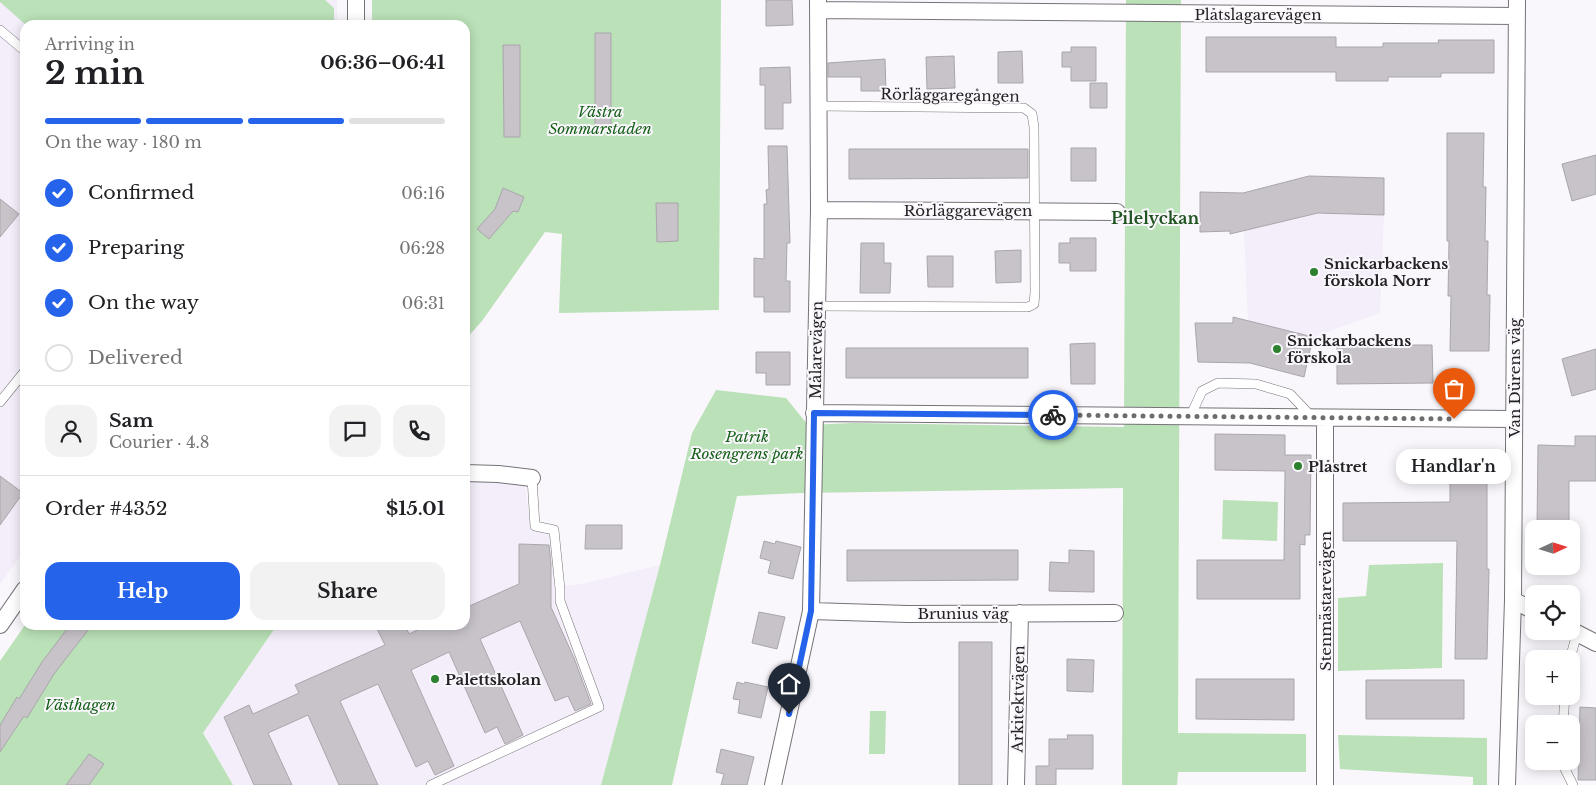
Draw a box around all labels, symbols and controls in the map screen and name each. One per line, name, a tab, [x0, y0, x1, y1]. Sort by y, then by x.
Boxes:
street label: Plåtslagarevägen	[1195, 5, 1322, 24]
text: Arriving in	[45, 34, 135, 54]
text: 06:36–06:41	[320, 51, 445, 74]
text: 2 min	[45, 53, 145, 93]
street label: Rörläggaregången	[880, 84, 1020, 106]
park label: Västra Sommarstaden	[548, 102, 652, 138]
text: On the way · 180 m	[45, 132, 202, 152]
icon: check	[45, 179, 73, 207]
text: Confirmed	[88, 181, 194, 204]
text: 06:16	[401, 183, 445, 203]
street label: Rörläggarevägen	[904, 201, 1032, 220]
district label: Pilelyckan	[1111, 208, 1199, 228]
icon: check	[45, 234, 73, 262]
text: Preparing	[88, 236, 184, 259]
text: 06:28	[399, 238, 445, 258]
place label: Snickarbackens förskola Norr	[1324, 254, 1448, 290]
marker: Snickarbackens förskola Norr	[1308, 266, 1320, 278]
icon: check	[45, 289, 73, 317]
text: On the way	[88, 291, 199, 314]
text: 06:31	[402, 293, 445, 313]
street label: Målarevägen	[806, 301, 826, 399]
street label: Van Dürens väg	[1505, 317, 1524, 439]
place label: Snickarbackens förskola	[1287, 331, 1411, 367]
marker: Snickarbackens förskola	[1271, 343, 1283, 355]
text: Delivered	[88, 346, 183, 369]
pin	[1433, 368, 1475, 419]
icon: bag	[1440, 375, 1468, 403]
courier	[1028, 390, 1078, 440]
icon: bike	[1039, 401, 1067, 429]
button: person	[45, 405, 97, 457]
button: chat	[329, 405, 381, 457]
button: phone	[393, 405, 445, 457]
text: Sam	[109, 409, 154, 432]
park label: Patrik Rosengrens park	[689, 427, 804, 463]
text: Courier · 4.8	[109, 432, 210, 452]
callout: Handlar'n	[1396, 449, 1512, 484]
text: Handlar'n	[1411, 456, 1496, 476]
place label: Plåstret	[1308, 457, 1368, 476]
marker: Plåstret	[1292, 460, 1304, 472]
text: Order #4352	[45, 497, 168, 520]
text: $15.01	[386, 497, 445, 520]
north arrow	[1525, 520, 1580, 575]
map controls	[1525, 520, 1580, 770]
street label: Stenmästarevägen	[1316, 531, 1335, 671]
button: Help	[45, 562, 240, 620]
button: Share	[250, 562, 445, 620]
button: locate	[1525, 585, 1580, 640]
street label: Brunius väg	[917, 604, 1010, 623]
street label: Arkitektvägen	[1008, 645, 1028, 754]
button: +	[1525, 650, 1580, 705]
pin	[768, 663, 810, 714]
place label: Palettskolan	[445, 670, 541, 689]
icon: home	[775, 670, 803, 698]
marker: Palettskolan	[429, 673, 441, 685]
park label: Västhagen	[44, 695, 116, 714]
button: −	[1525, 715, 1580, 770]

